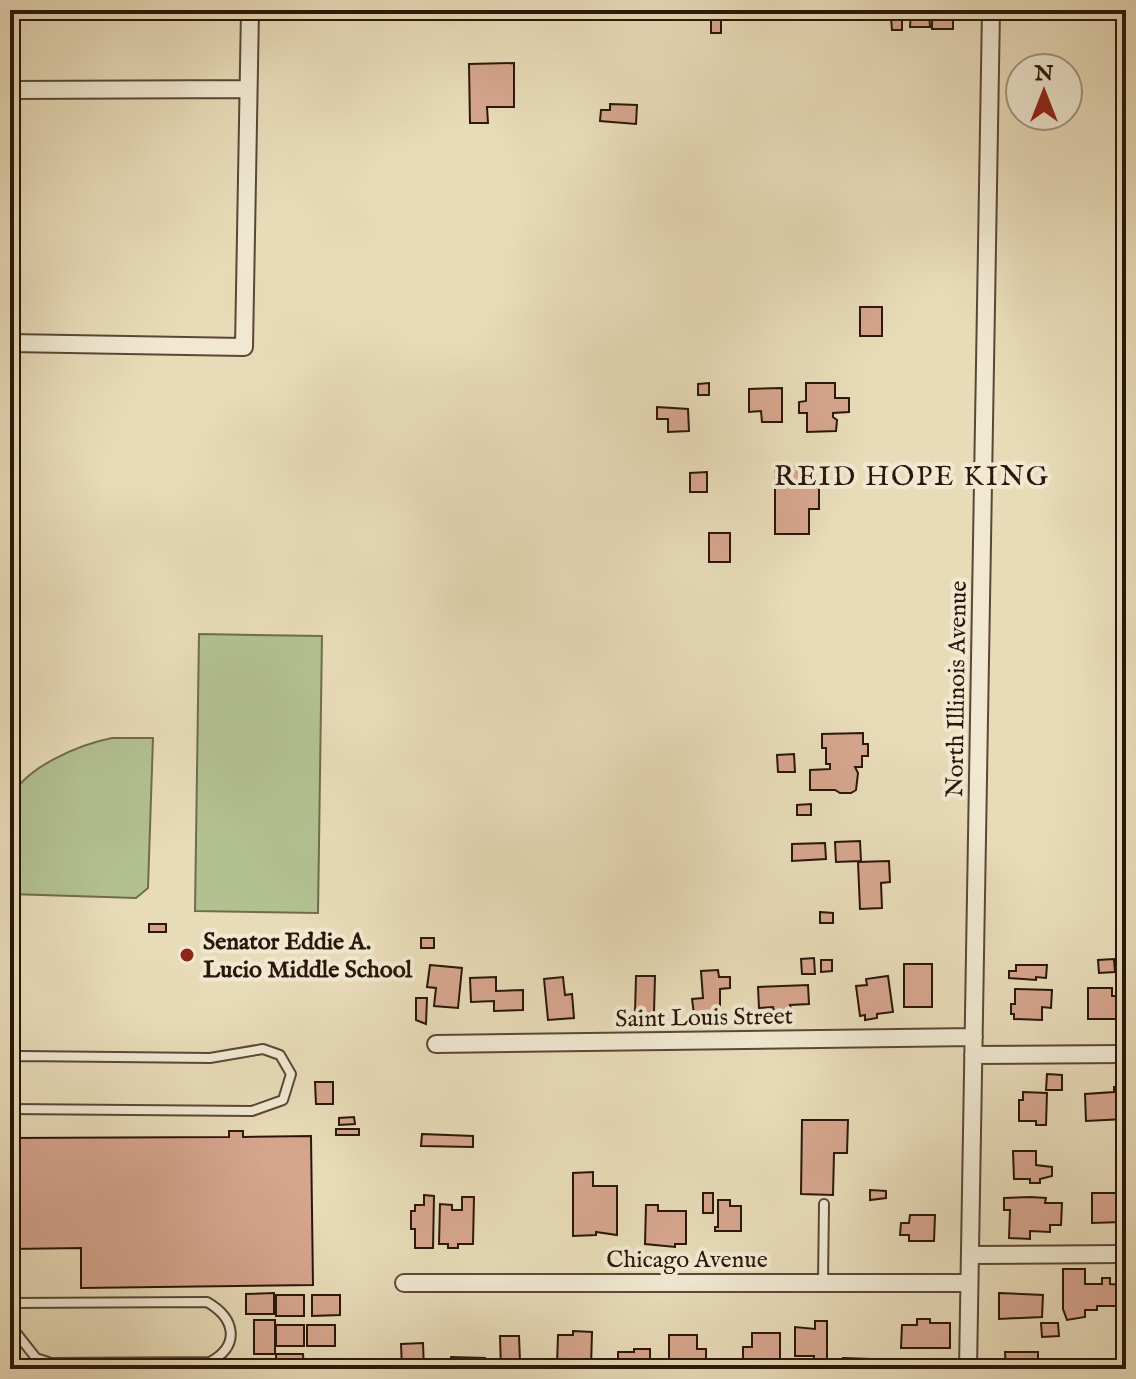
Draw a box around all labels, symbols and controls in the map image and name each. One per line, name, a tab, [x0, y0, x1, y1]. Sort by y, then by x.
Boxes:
north arrow	[1004, 52, 1084, 132]
text: N	[1033, 60, 1054, 88]
district label: REID HOPE KING	[774, 460, 1050, 495]
street label: North Illinois Avenue	[940, 580, 975, 798]
place label: Senator Eddie A. Lucio Middle School	[203, 927, 413, 986]
marker: Senator Eddie A. Lucio Middle School	[178, 946, 196, 964]
street label: Saint Louis Street	[615, 1001, 793, 1036]
street label: Chicago Avenue	[606, 1245, 768, 1276]

